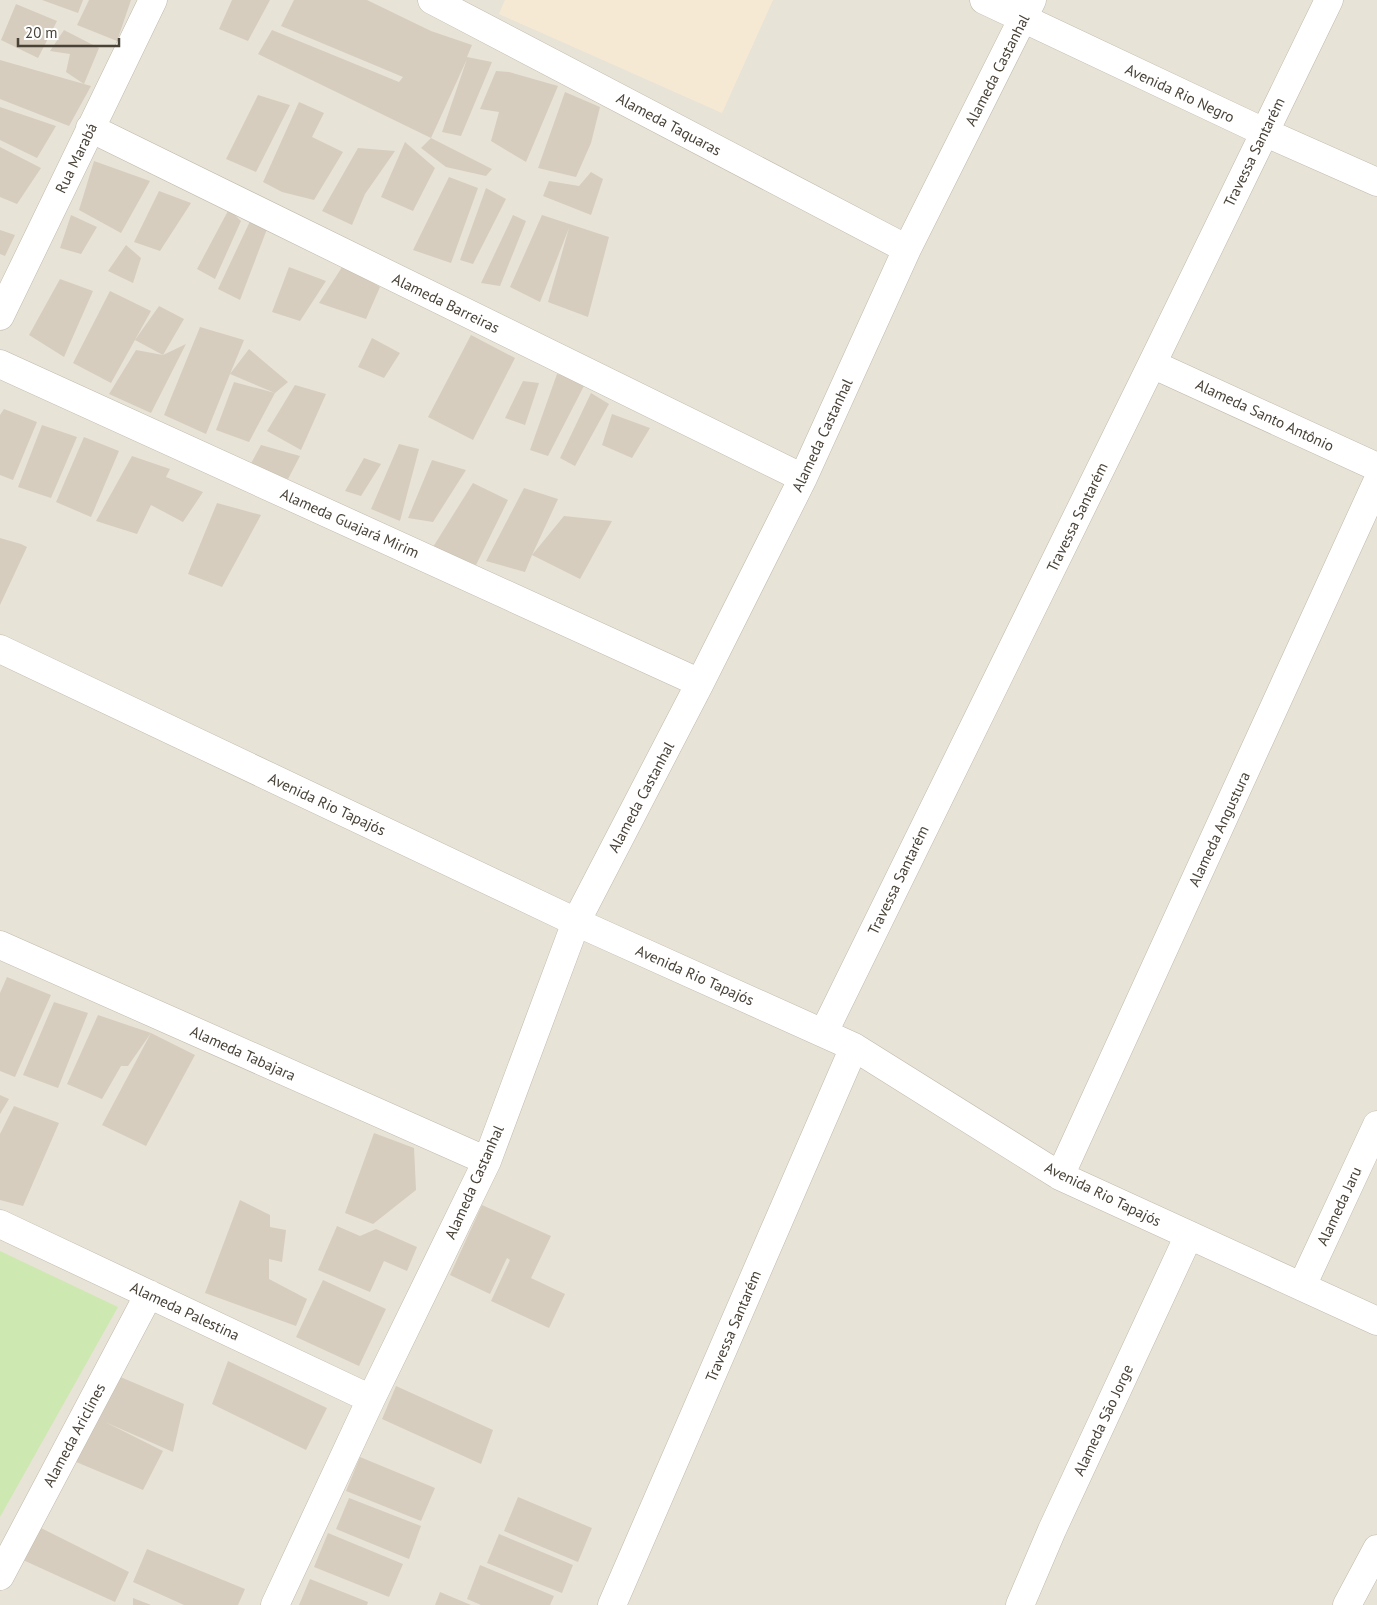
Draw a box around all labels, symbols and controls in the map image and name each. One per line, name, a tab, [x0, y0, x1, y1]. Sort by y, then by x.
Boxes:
street label: Alameda Castanhal	[961, 10, 1034, 129]
scale bar	[18, 15, 119, 47]
text: 20 m	[25, 23, 58, 42]
street label: Avenida Rio Negro	[1122, 59, 1238, 127]
street label: Alameda Taquaras	[613, 88, 725, 160]
street label: Travessa Santarém	[1219, 94, 1289, 210]
street label: Rua Marabá	[51, 120, 101, 196]
street label: Alameda Barreiras	[389, 269, 503, 337]
street label: Alameda Castanhal	[787, 375, 857, 495]
street label: Alameda Santo Antônio	[1193, 375, 1337, 455]
street label: Travessa Santarém	[1042, 459, 1112, 575]
street label: Alameda Guajará Mirim	[278, 484, 422, 562]
street label: Alameda Castanhal	[604, 738, 678, 856]
street label: Avenida Rio Tapajós	[265, 768, 389, 840]
street label: Alameda Angustura	[1184, 769, 1254, 889]
street label: Travessa Santarém	[863, 822, 933, 938]
street label: Avenida Rio Tapajós	[633, 940, 757, 1010]
street label: Alameda Tabajara	[187, 1021, 299, 1085]
street label: Alameda Castanhal	[440, 1122, 508, 1242]
street label: Avenida Rio Tapajós	[1042, 1158, 1164, 1230]
street label: Alameda Jaru	[1312, 1164, 1366, 1248]
street label: Travessa Santarém	[701, 1267, 765, 1385]
street label: Alameda Palestina	[127, 1277, 243, 1345]
street label: Alameda São Jorge	[1069, 1361, 1137, 1479]
street label: Alameda Ariclines	[39, 1380, 109, 1490]

